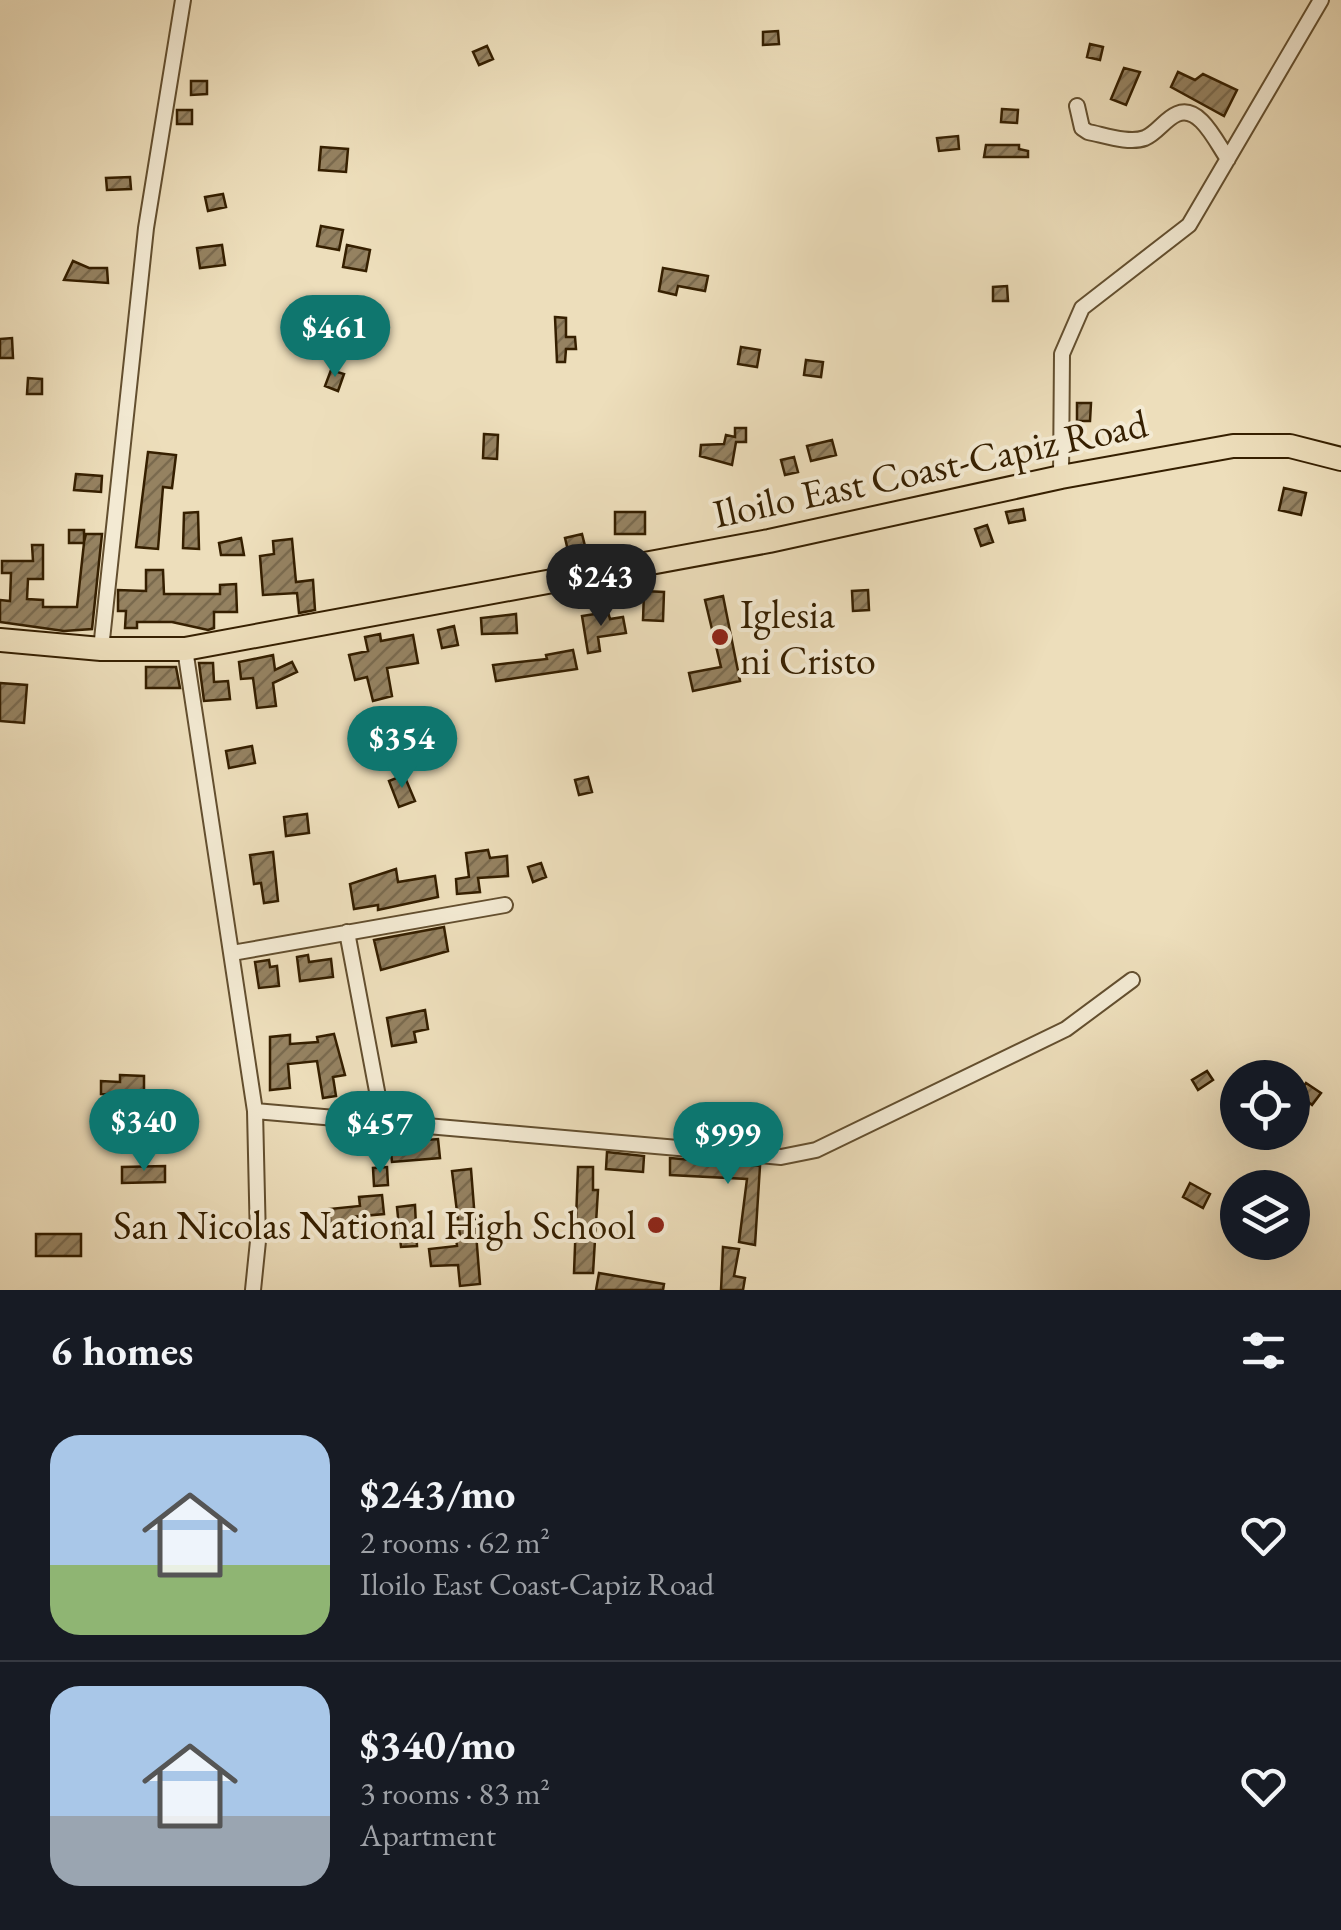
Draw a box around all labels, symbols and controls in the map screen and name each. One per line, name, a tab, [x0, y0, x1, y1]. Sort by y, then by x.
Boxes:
pin: $461	[276, 295, 394, 380]
text: $461	[302, 306, 368, 348]
street label: Iloilo East Coast-Capiz Road	[708, 396, 1153, 539]
pin: $243	[542, 544, 660, 629]
text: $243	[568, 555, 634, 597]
place label: Iglesia ni Cristo	[740, 588, 876, 686]
marker: Iglesia ni Cristo	[709, 626, 731, 648]
pin: $354	[343, 706, 461, 791]
text: $354	[369, 717, 435, 759]
map controls	[1220, 1060, 1310, 1260]
button: locate	[1220, 1060, 1310, 1150]
pin: $340	[85, 1089, 203, 1174]
pin: $457	[321, 1091, 439, 1176]
text: $340	[111, 1100, 177, 1142]
text: $457	[347, 1102, 413, 1144]
pin: $999	[669, 1102, 787, 1187]
text: $999	[695, 1113, 761, 1155]
button: layers	[1220, 1170, 1310, 1260]
place label: San Nicolas National High School	[113, 1199, 636, 1251]
marker: San Nicolas National High School	[645, 1214, 667, 1236]
text: 6 homes	[50, 1323, 193, 1378]
icon: filters	[1236, 1323, 1291, 1378]
text: $243/mo	[360, 1466, 516, 1521]
icon: home	[130, 1475, 250, 1595]
icon: heart	[1236, 1508, 1291, 1563]
text: 2 rooms · 62 m²	[360, 1521, 550, 1563]
text: Iloilo East Coast-Capiz Road	[360, 1563, 714, 1605]
text: $340/mo	[360, 1717, 516, 1772]
icon: home	[130, 1726, 250, 1846]
icon: heart	[1236, 1759, 1291, 1814]
text: 3 rooms · 83 m²	[360, 1772, 550, 1814]
text: Apartment	[360, 1814, 496, 1856]

